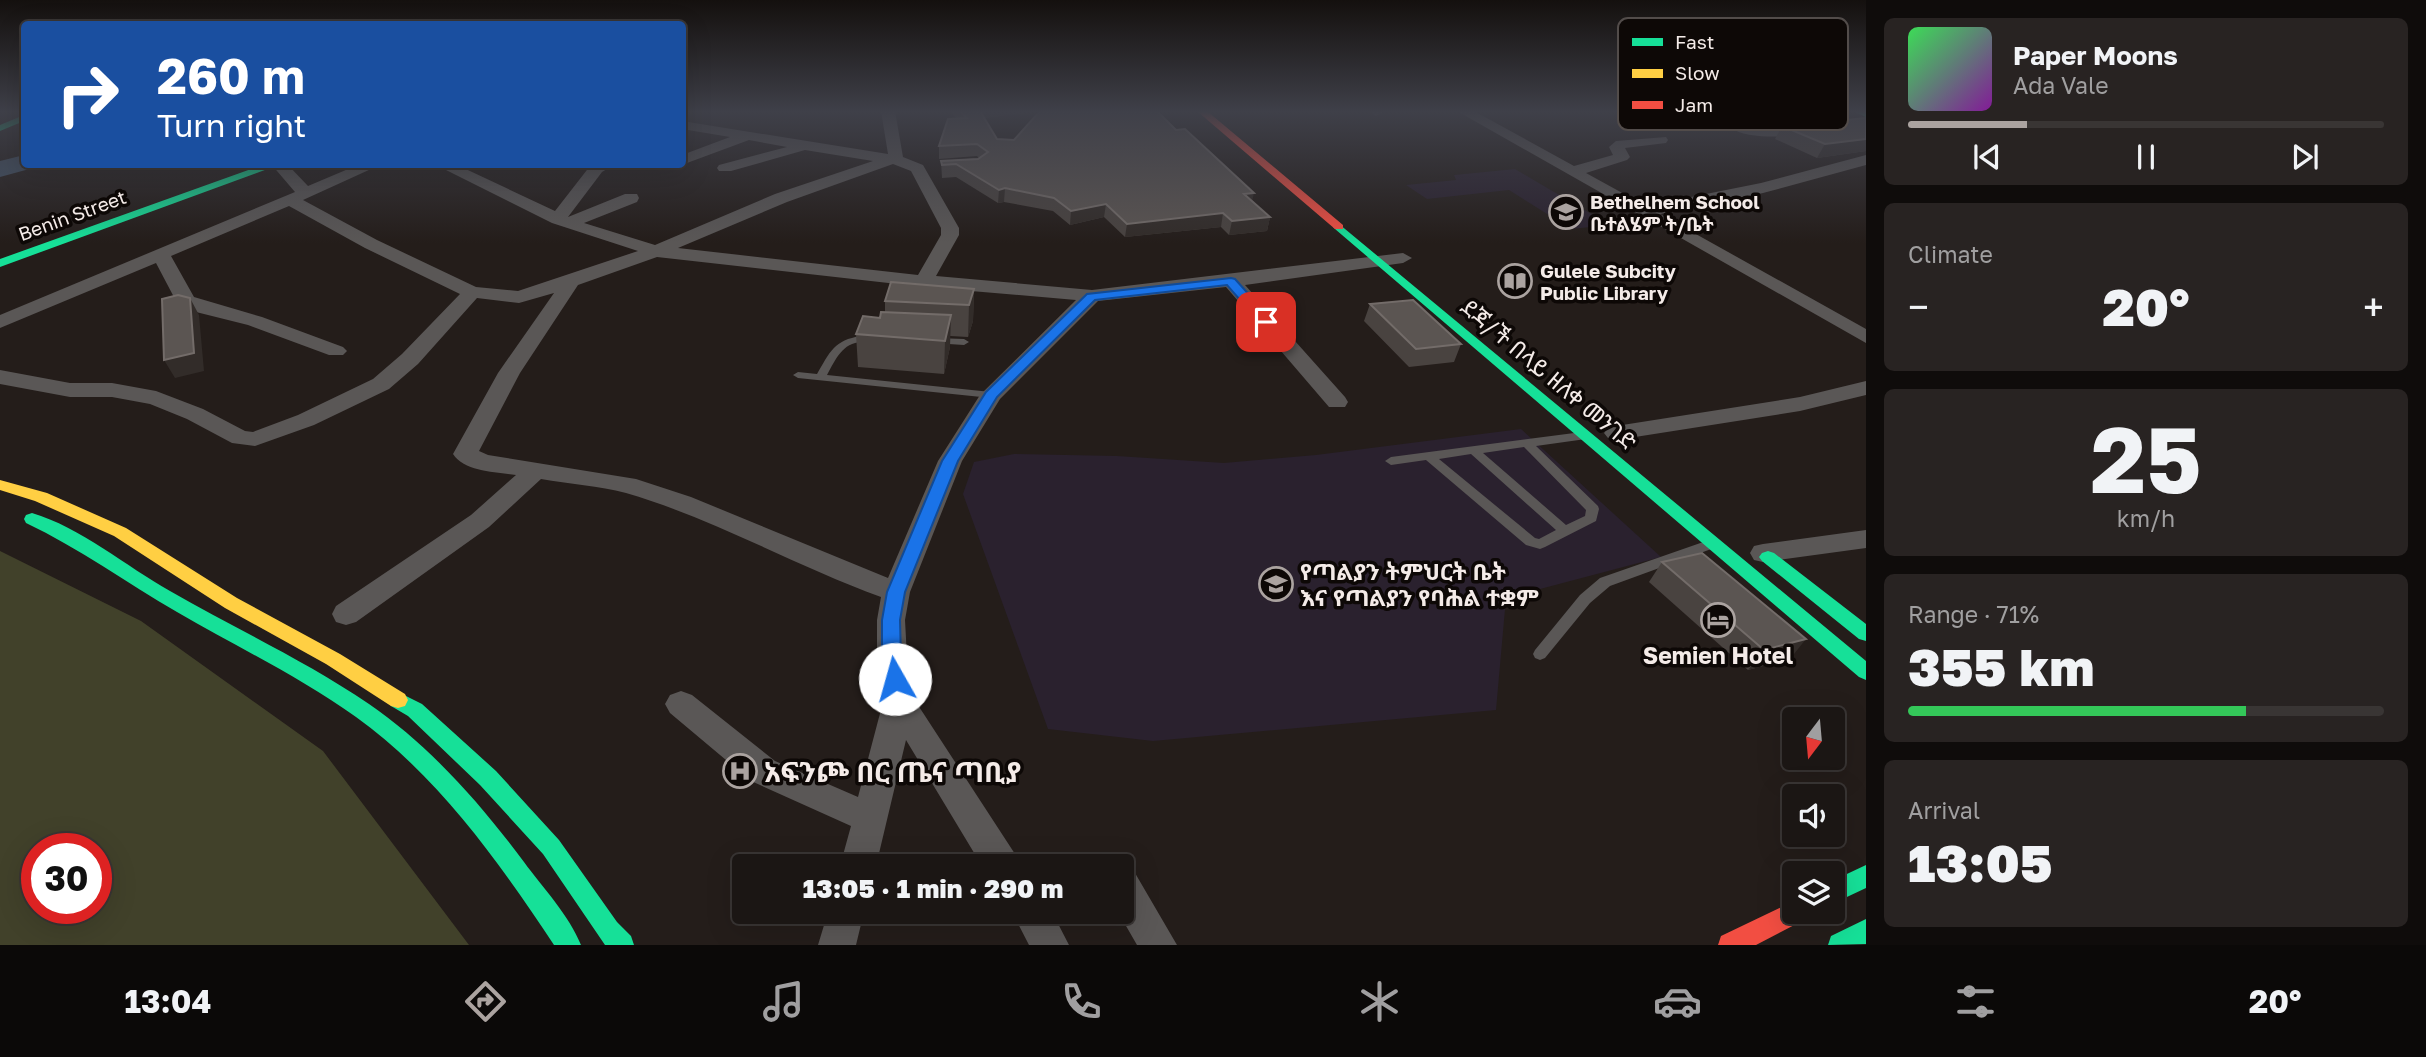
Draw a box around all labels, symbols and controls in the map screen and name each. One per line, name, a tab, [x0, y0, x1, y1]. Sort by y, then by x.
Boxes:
legend	[1618, 18, 1848, 130]
text: Fast	[1675, 30, 1714, 53]
text: Paper Moons	[2013, 40, 2178, 71]
text: 260 m	[157, 46, 305, 105]
icon: right	[42, 49, 133, 140]
text: Slow	[1675, 61, 1720, 84]
text: Ada Vale	[2013, 71, 2109, 99]
text: Jam	[1675, 93, 1713, 116]
text: Turn right	[157, 106, 306, 144]
icon: previous	[1968, 138, 2006, 176]
icon: pause	[2127, 138, 2165, 176]
icon: next	[2286, 138, 2324, 176]
street label: Benin Street	[15, 185, 129, 245]
place label: Bethelhem School ቤተልሄም ት/ቤት	[1590, 190, 1760, 235]
school or university icon: Bethelhem School ቤተልሄም ት/ቤት	[1547, 193, 1585, 231]
text: Climate	[1908, 240, 1993, 268]
place label: Gulele Subcity Public Library	[1540, 259, 1677, 304]
library icon: Gulele Subcity Public Library	[1496, 262, 1534, 300]
text: 20°	[2103, 275, 2189, 337]
text: −	[1908, 284, 1929, 329]
text: +	[2363, 284, 2384, 329]
pin	[1236, 292, 1296, 352]
street label: ደጃ/ች በላይ ዘለቀ መንገድ	[1455, 292, 1643, 456]
icon: arrive	[1247, 303, 1285, 341]
text: 25	[2090, 404, 2202, 513]
text: km/h	[2117, 504, 2175, 532]
place label: የጣልያን ትምህርት ቤት እና የጣልያን የባሕል ተቋም	[1300, 557, 1539, 611]
school or university icon: የጣልያን ትምህርት ቤት እና የጣልያን የባሕል ተቋም	[1257, 565, 1295, 603]
text: Range · 71%	[1908, 600, 2039, 628]
hotel icon: Semien Hotel	[1699, 601, 1737, 639]
text: 355 km	[1908, 635, 2095, 697]
place label: Semien Hotel	[1643, 641, 1793, 669]
position arrow	[858, 642, 932, 716]
north arrow	[1782, 707, 1844, 770]
map controls	[1782, 707, 1845, 924]
hospital icon: አፍንጮ በር ጤና ጣቢያ	[721, 752, 759, 790]
place label: አፍንጮ በር ጤና ጣቢያ	[764, 755, 1021, 788]
button: sound	[1782, 784, 1845, 847]
text: Arrival	[1908, 796, 1980, 824]
text: 13:05	[1908, 831, 2052, 893]
speed limit sign: 30	[21, 833, 112, 924]
button: layers	[1782, 861, 1845, 924]
text: 13:05 · 1 min · 290 m	[803, 873, 1063, 904]
icon: directions	[461, 977, 510, 1026]
icon: music	[759, 977, 808, 1026]
icon: phone	[1057, 977, 1106, 1026]
icon: climate	[1355, 977, 1404, 1026]
icon: car	[1653, 977, 1702, 1026]
icon: filters	[1951, 977, 2000, 1026]
text: 13:04	[125, 982, 212, 1020]
text: 20°	[2249, 982, 2301, 1020]

